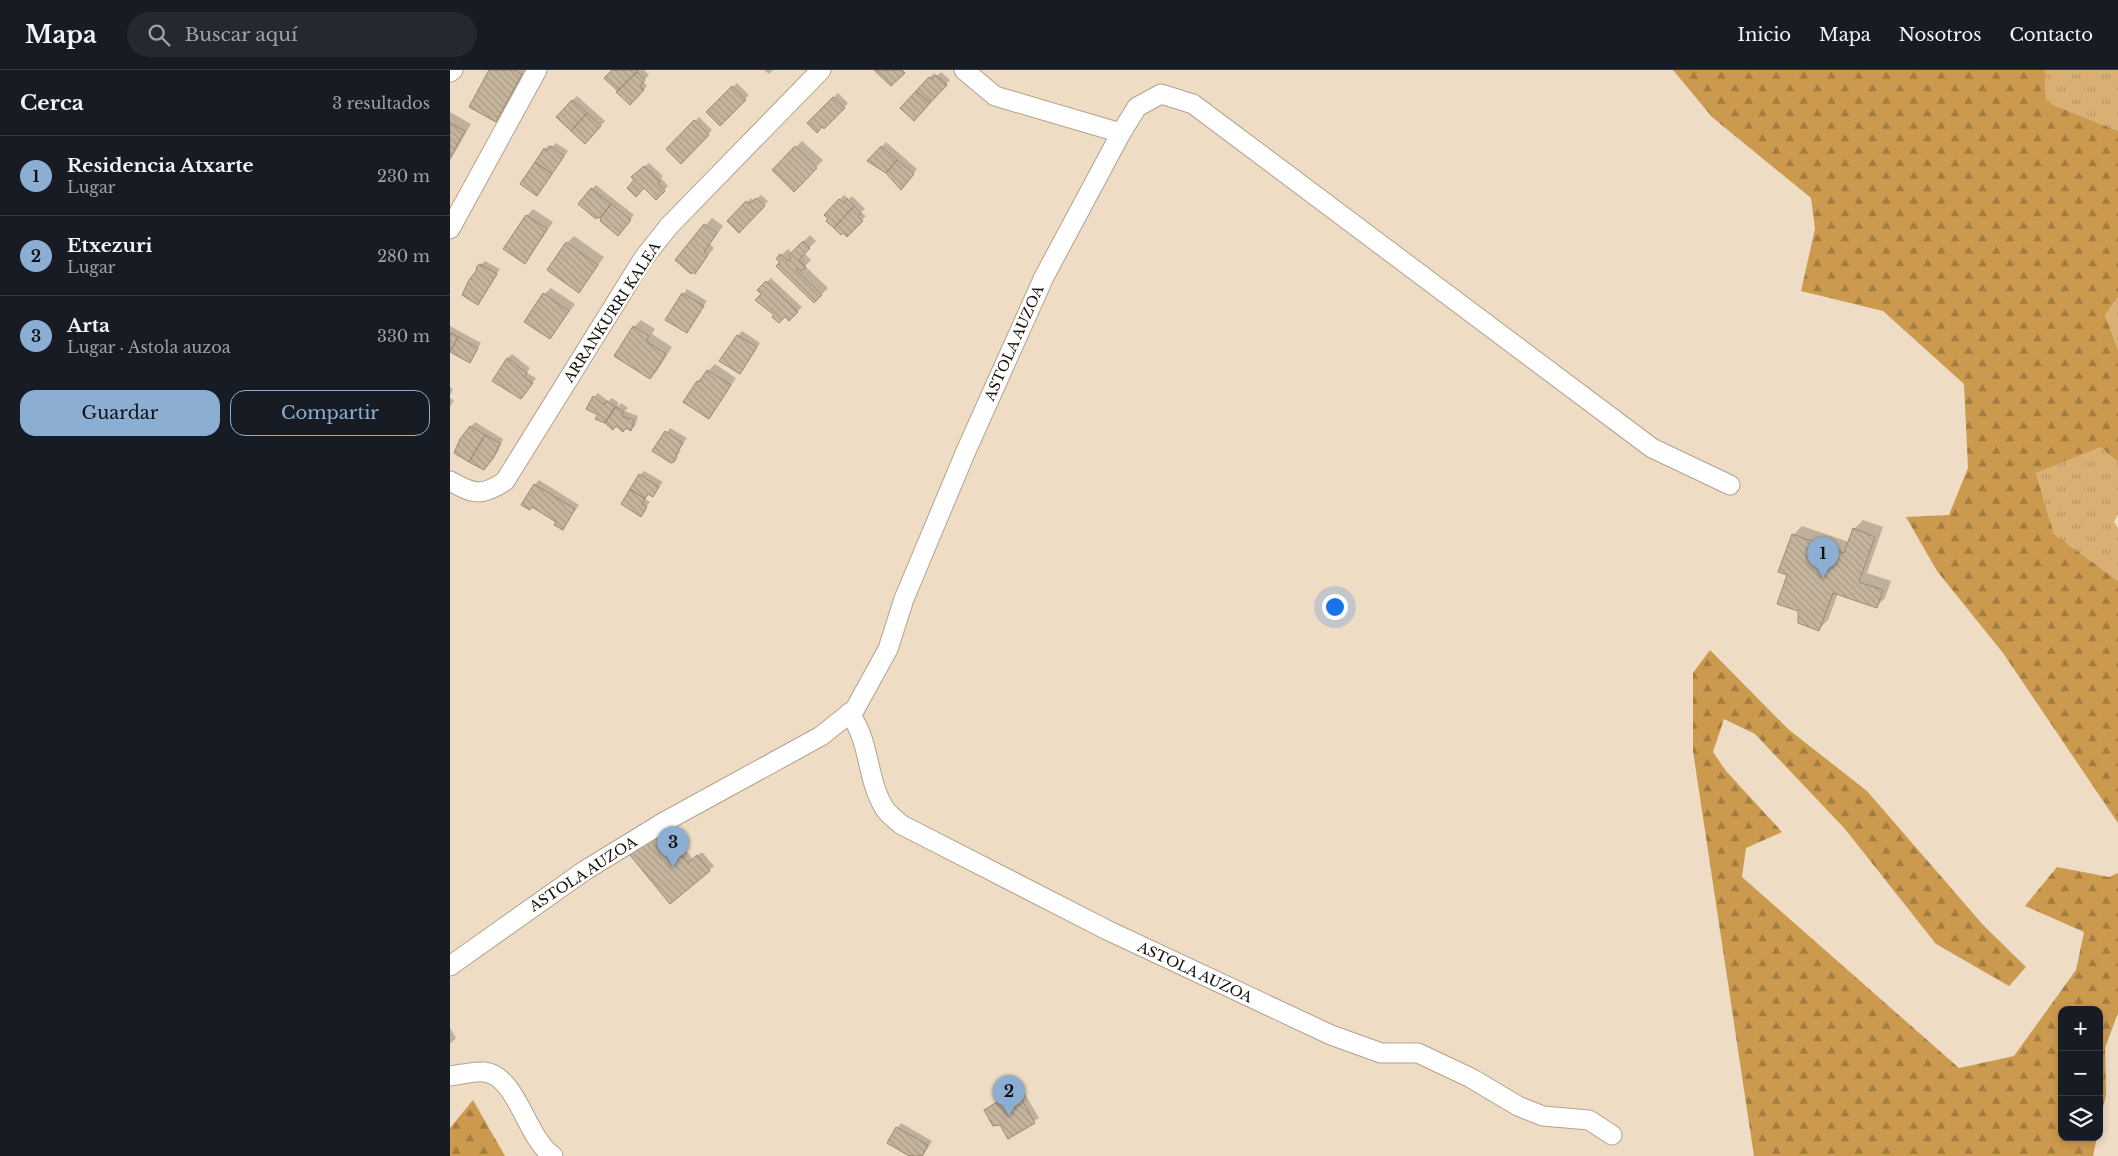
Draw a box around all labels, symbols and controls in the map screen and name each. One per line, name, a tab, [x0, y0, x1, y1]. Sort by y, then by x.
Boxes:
search box	[127, 12, 477, 57]
text: Mapa	[25, 20, 97, 49]
icon: search	[145, 21, 173, 49]
text: Buscar aquí	[185, 23, 297, 46]
text: Inicio	[1737, 24, 1791, 46]
text: Mapa	[1819, 24, 1871, 46]
text: Nosotros	[1899, 24, 1981, 46]
text: Contacto	[2009, 24, 2093, 46]
text: Cerca	[20, 90, 84, 116]
text: 3 resultados	[332, 93, 430, 113]
text: Residencia Atxarte	[67, 154, 254, 177]
text: 1	[33, 166, 39, 186]
text: 230 m	[377, 166, 430, 186]
text: Lugar	[67, 177, 115, 197]
text: Etxezuri	[67, 234, 152, 257]
street label: ARRANKURRI KALEA	[559, 238, 664, 387]
text: 2	[31, 246, 41, 266]
text: 280 m	[377, 246, 430, 266]
text: Lugar	[67, 257, 115, 277]
street label: ASTOLA AUZOA	[980, 282, 1048, 404]
text: Arta	[67, 314, 110, 337]
text: 3	[31, 326, 41, 346]
text: 330 m	[377, 326, 430, 346]
text: Lugar · Astola auzoa	[67, 337, 231, 357]
button: Guardar	[20, 390, 220, 436]
button: Compartir	[230, 390, 430, 436]
pin: 1	[1807, 537, 1839, 578]
your location	[1322, 594, 1348, 620]
pin: 3	[657, 826, 689, 867]
street label: ASTOLA AUZOA	[525, 832, 640, 916]
street label: ASTOLA AUZOA	[1134, 937, 1255, 1007]
map controls	[2058, 1006, 2103, 1141]
button: +	[2058, 1006, 2103, 1051]
button: −	[2058, 1051, 2103, 1096]
pin: 2	[993, 1075, 1025, 1116]
button: layers	[2058, 1096, 2103, 1141]

